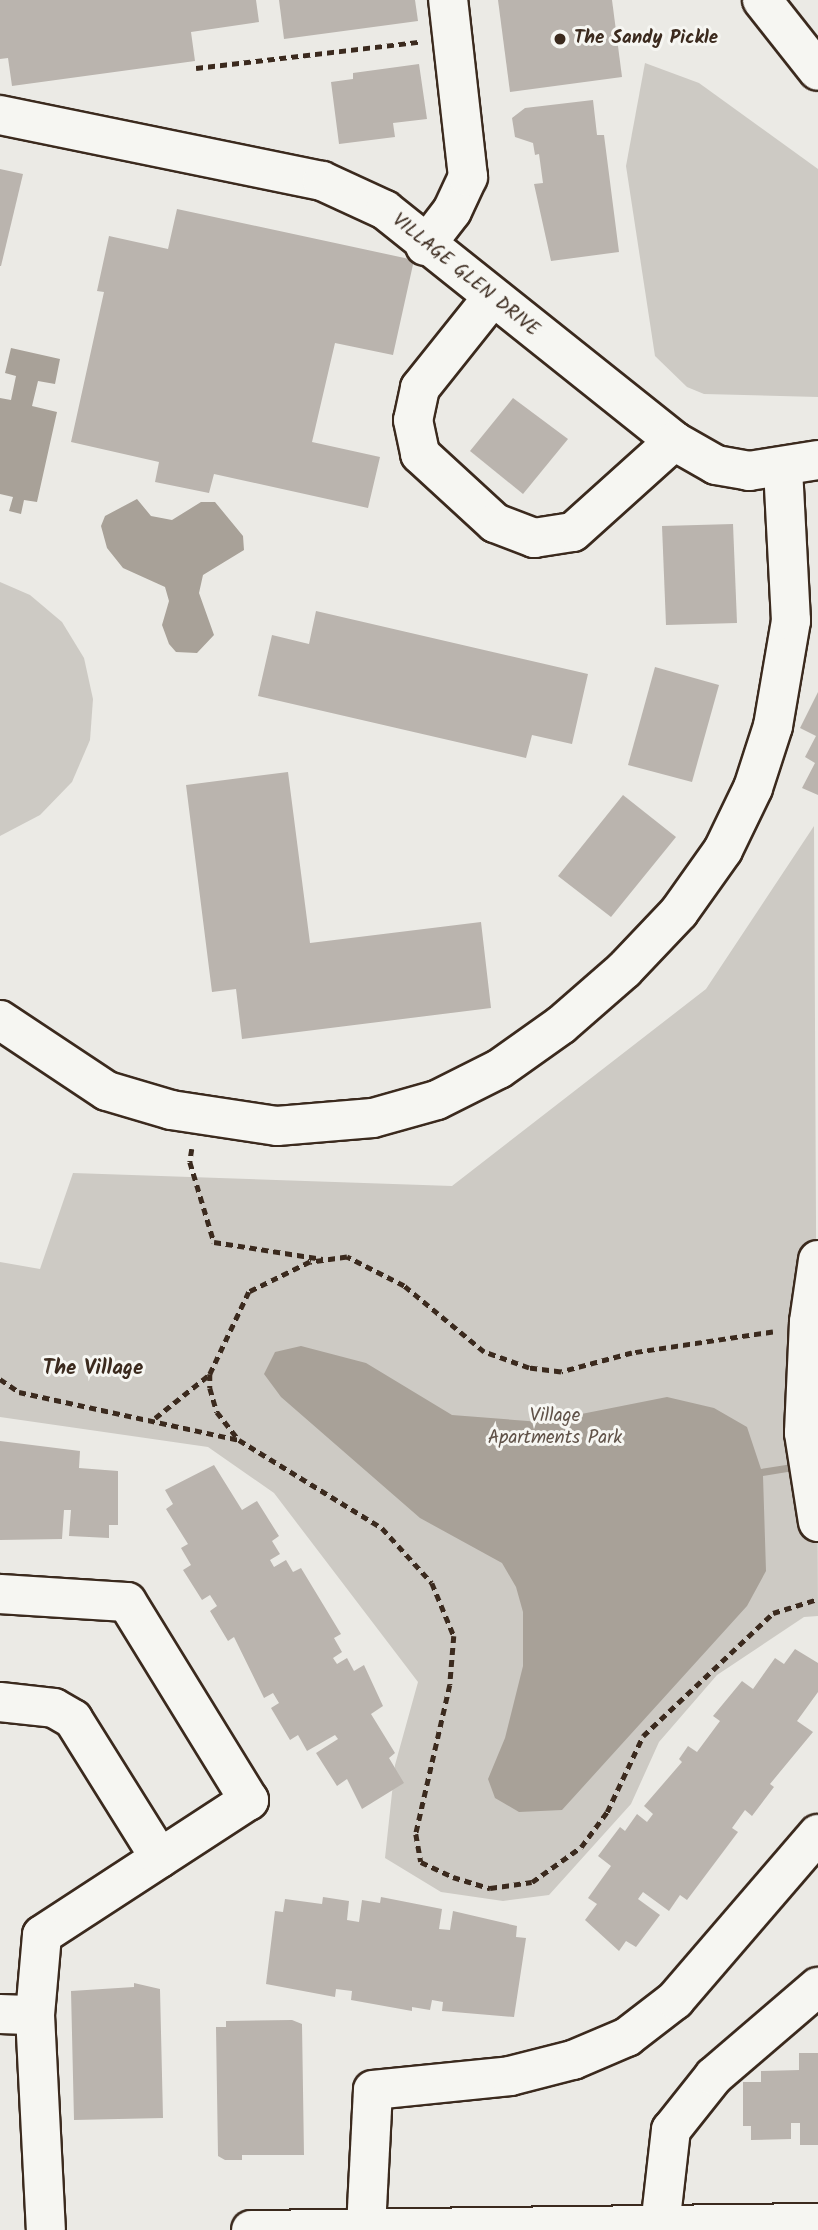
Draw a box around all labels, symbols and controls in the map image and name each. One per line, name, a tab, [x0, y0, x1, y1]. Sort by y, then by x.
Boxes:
place label: The Sandy Pickle	[574, 28, 718, 50]
marker: The Sandy Pickle	[552, 31, 568, 47]
street label: VILLAGE GLEN DRIVE	[387, 210, 543, 342]
district label: The Village	[43, 1356, 143, 1382]
park label: Village Apartments Park	[488, 1406, 622, 1450]

